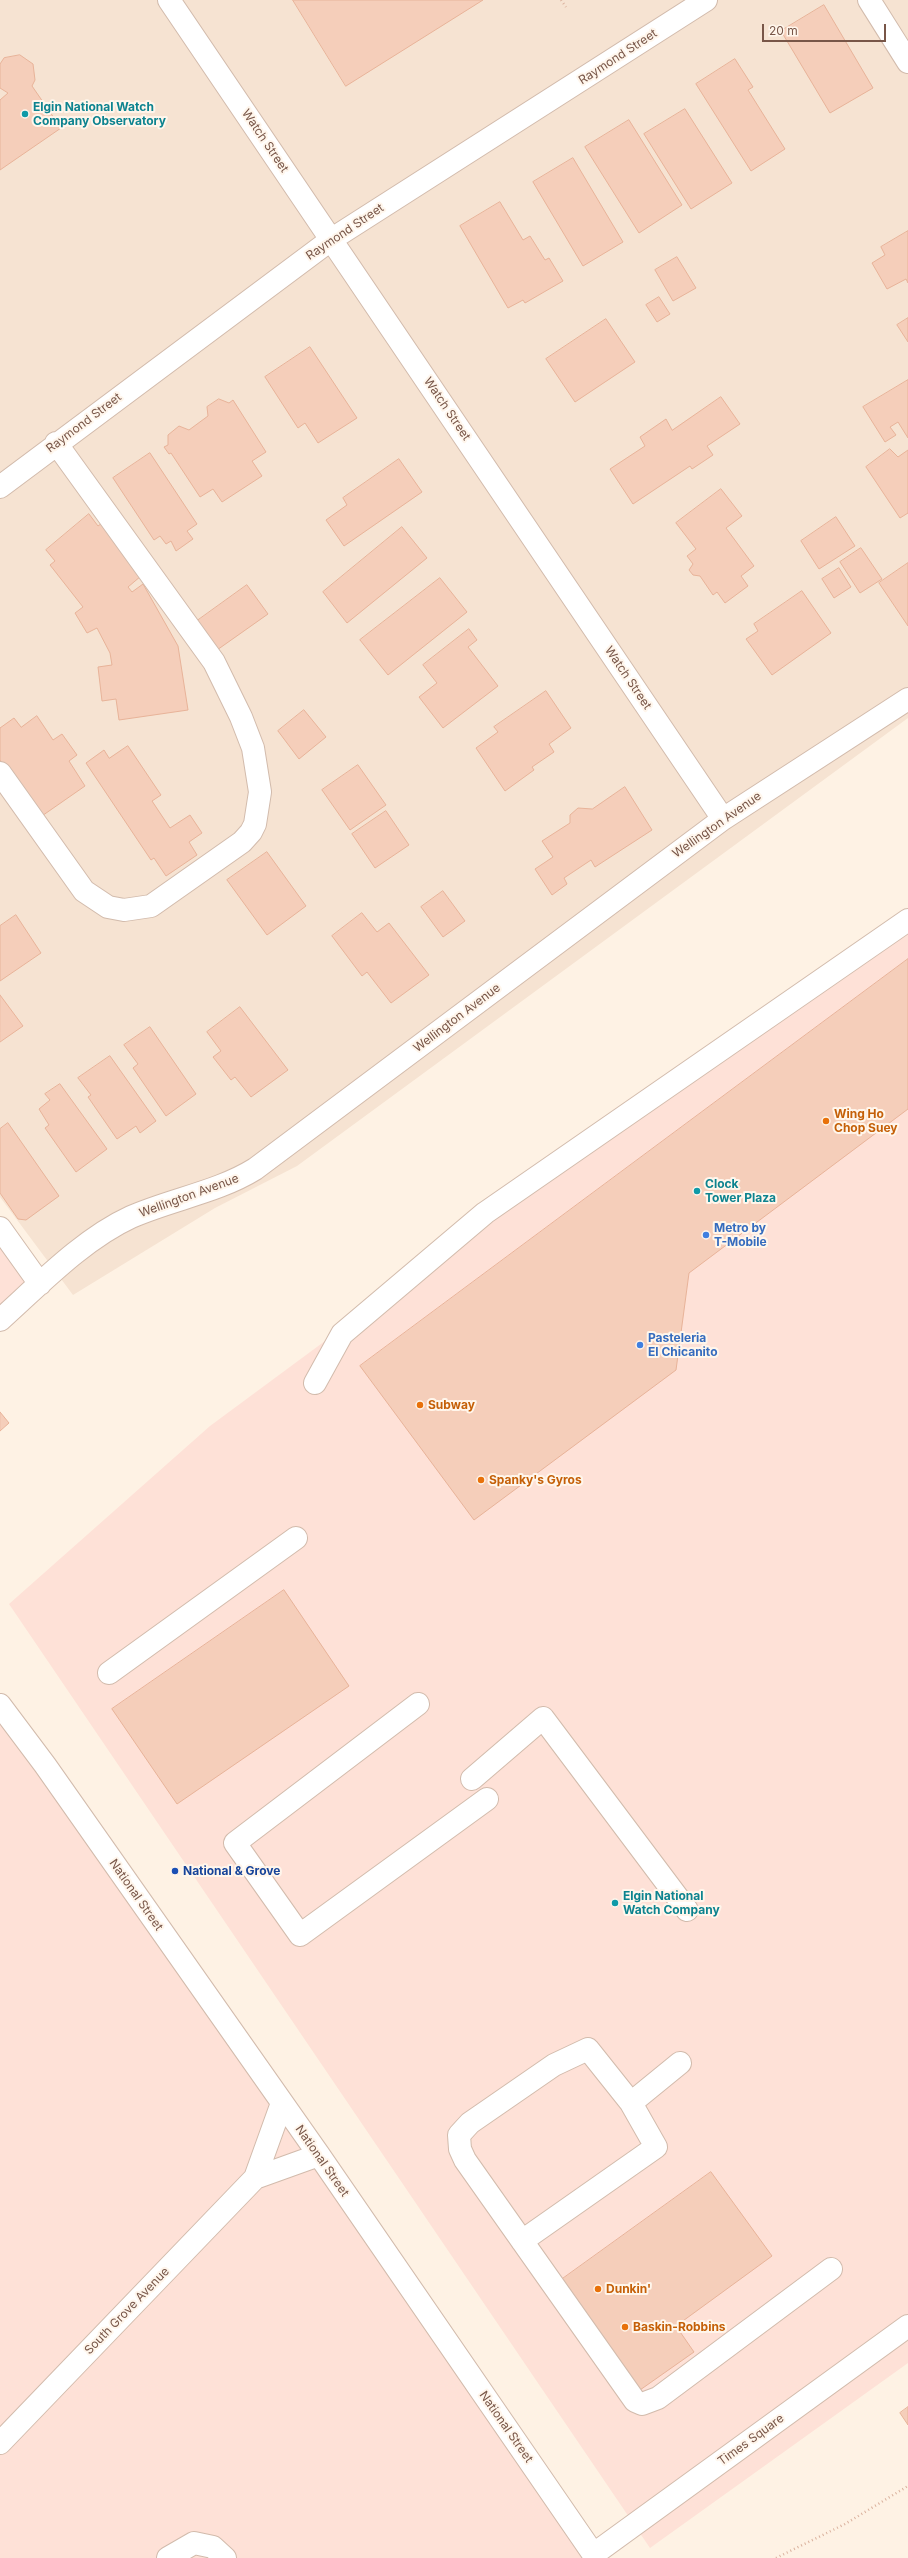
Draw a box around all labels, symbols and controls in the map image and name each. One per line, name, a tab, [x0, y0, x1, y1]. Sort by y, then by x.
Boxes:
scale bar	[764, 16, 888, 42]
text: 20 m	[769, 23, 798, 38]
street label: Raymond Street	[576, 26, 660, 88]
place label: Elgin National Watch Company Observatory	[33, 100, 166, 128]
street label: Watch Street	[239, 107, 291, 175]
marker: Elgin National Watch Company Observatory	[20, 109, 30, 119]
street label: Raymond Street	[304, 201, 386, 263]
street label: Watch Street	[421, 375, 473, 443]
street label: Raymond Street	[44, 390, 124, 456]
street label: Watch Street	[602, 644, 654, 712]
street label: Wellington Avenue	[670, 789, 764, 861]
street label: Wellington Avenue	[411, 981, 503, 1055]
place label: Wing Ho Chop Suey	[834, 1107, 898, 1135]
marker: Wing Ho Chop Suey	[821, 1116, 831, 1126]
street label: Wellington Avenue	[137, 1171, 241, 1221]
place label: Clock Tower Plaza	[705, 1177, 776, 1205]
marker: Clock Tower Plaza	[692, 1186, 702, 1196]
place label: Metro by T-Mobile	[714, 1221, 767, 1249]
marker: Metro by T-Mobile	[701, 1230, 711, 1240]
place label: Pasteleria El Chicanito	[648, 1331, 717, 1359]
marker: Pasteleria El Chicanito	[635, 1340, 645, 1350]
place label: Subway	[428, 1398, 475, 1412]
marker: Subway	[415, 1400, 425, 1410]
place label: Spanky's Gyros	[489, 1473, 582, 1487]
marker: Spanky's Gyros	[476, 1475, 486, 1485]
street label: National Street	[106, 1857, 166, 1933]
place label: National & Grove	[183, 1864, 280, 1878]
marker: National & Grove	[170, 1866, 180, 1876]
place label: Elgin National Watch Company	[623, 1889, 720, 1917]
marker: Elgin National Watch Company	[610, 1898, 620, 1908]
street label: National Street	[292, 2123, 352, 2199]
street label: South Grove Avenue	[82, 2264, 172, 2358]
place label: Dunkin'	[606, 2282, 651, 2296]
marker: Dunkin'	[593, 2284, 603, 2294]
place label: Baskin-Robbins	[633, 2320, 726, 2334]
marker: Baskin-Robbins	[620, 2322, 630, 2332]
street label: National Street	[476, 2389, 536, 2465]
street label: Times Square	[715, 2411, 787, 2469]

